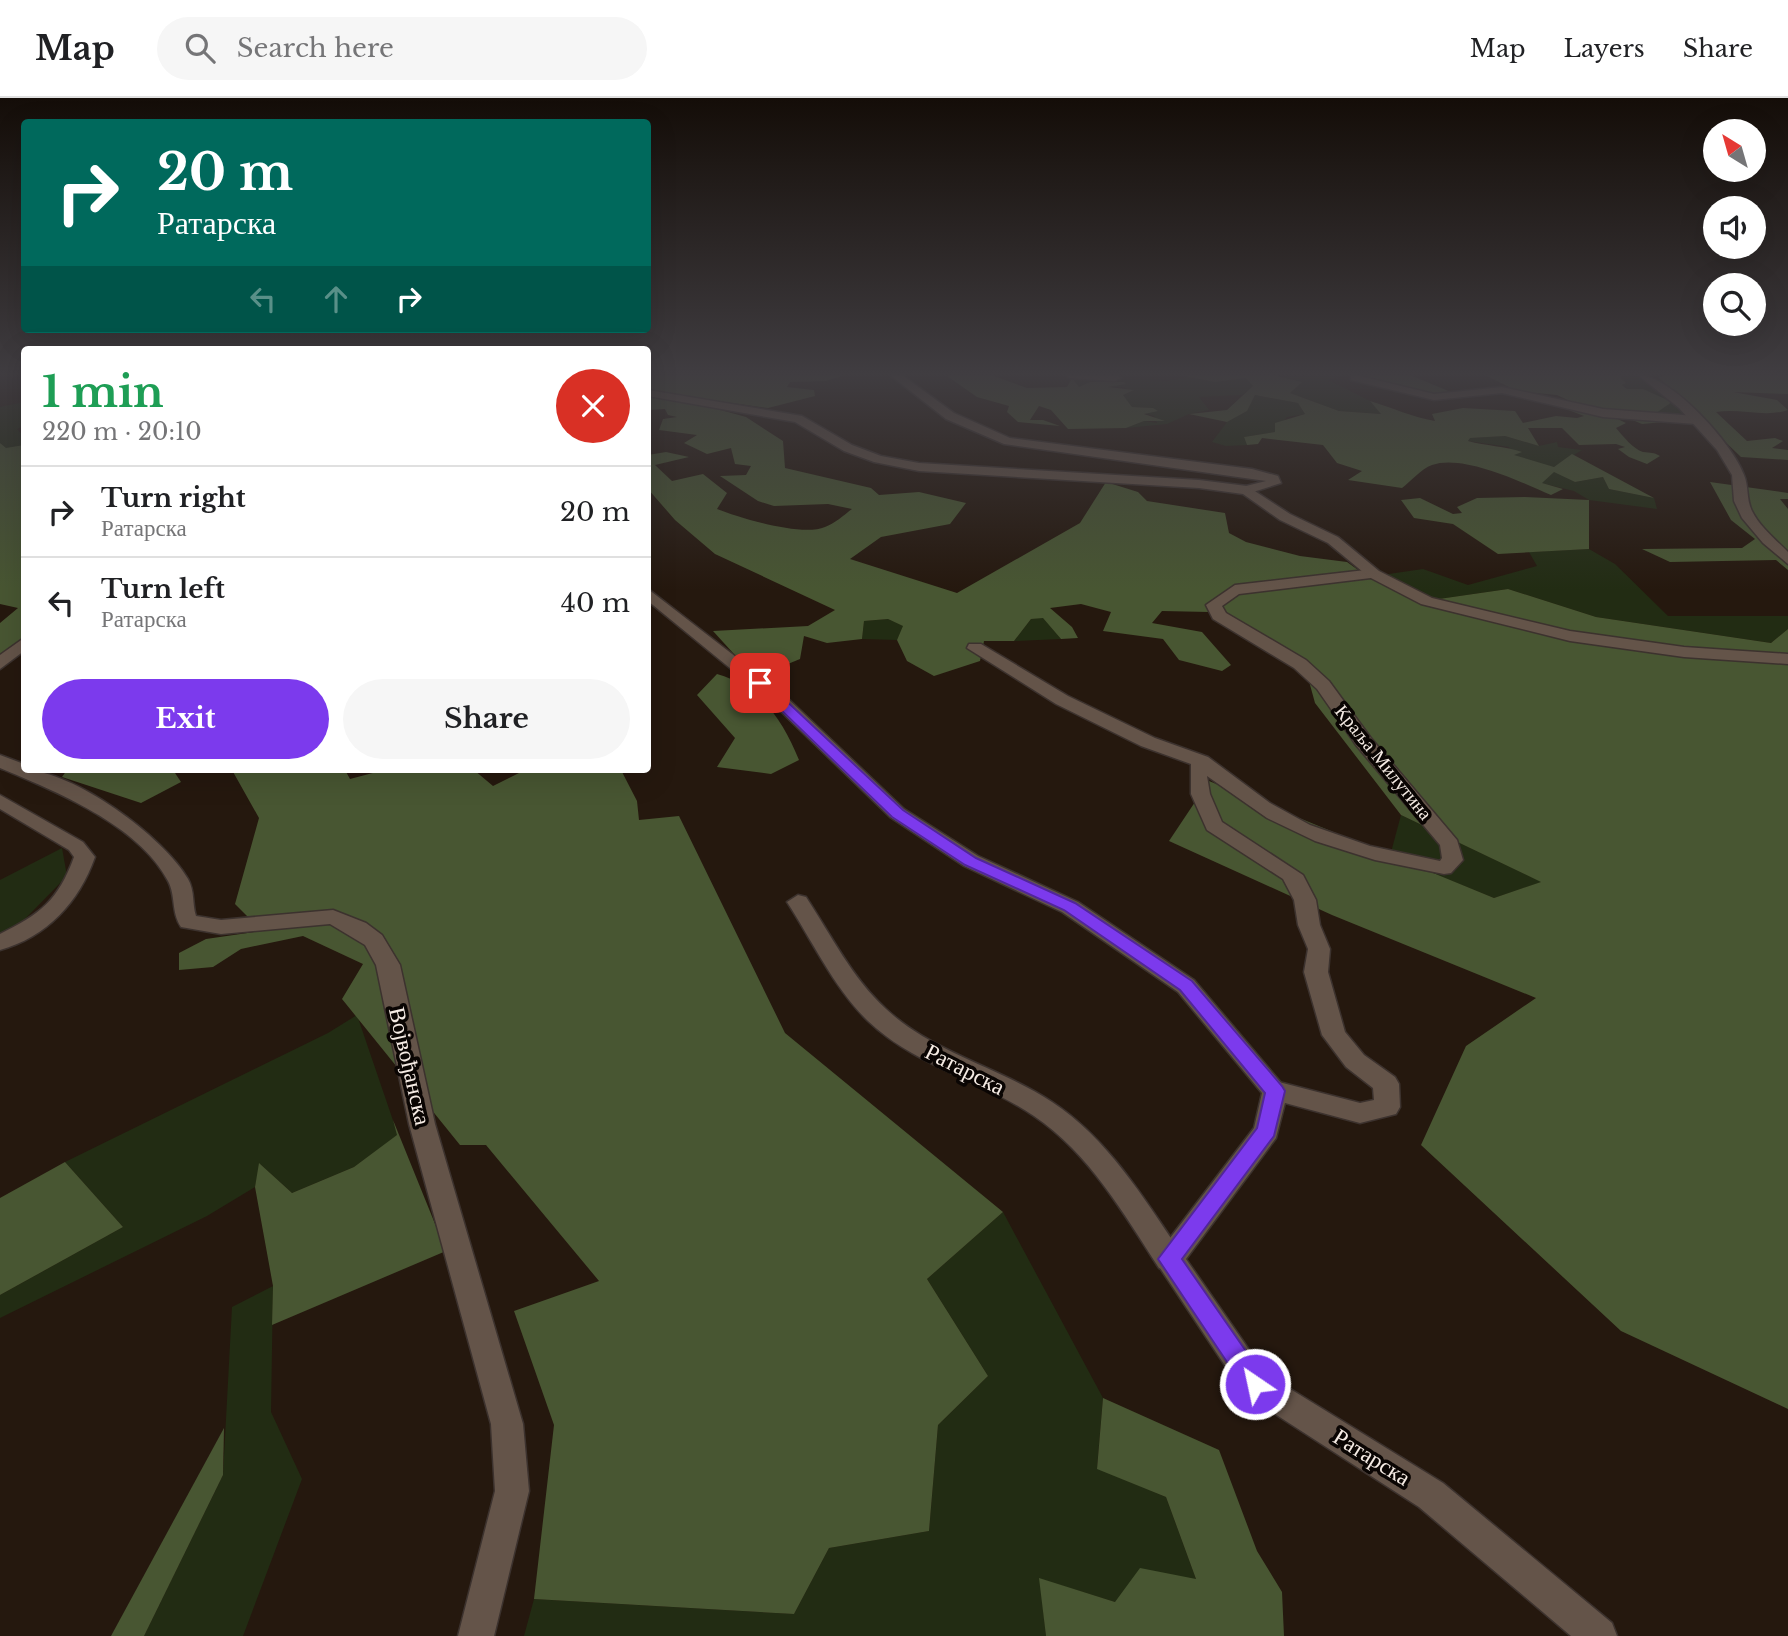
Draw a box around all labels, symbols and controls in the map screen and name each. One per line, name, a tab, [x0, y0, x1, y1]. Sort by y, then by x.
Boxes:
search box	[157, 17, 647, 80]
text: Map	[35, 28, 115, 69]
icon: search	[181, 29, 219, 67]
text: Search here	[237, 32, 394, 64]
text: Map	[1470, 34, 1526, 63]
text: Layers	[1564, 34, 1645, 63]
text: Share	[1683, 34, 1753, 63]
north arrow	[1703, 119, 1766, 182]
map controls	[1703, 119, 1766, 336]
text: 20 m	[157, 142, 293, 203]
icon: right	[42, 147, 133, 238]
button: sound	[1703, 196, 1766, 259]
text: Ратарска	[157, 203, 276, 243]
button: search	[1703, 273, 1766, 336]
icon: left	[244, 280, 282, 318]
icon: ahead	[317, 280, 355, 318]
icon: right	[390, 280, 428, 318]
text: 1 min	[42, 366, 164, 418]
button: close	[556, 369, 630, 443]
text: 220 m · 20:10	[42, 418, 202, 446]
text: Turn right	[101, 482, 246, 514]
icon: right	[42, 493, 80, 531]
text: 20 m	[560, 496, 630, 528]
text: Ратарска	[101, 514, 187, 542]
text: Turn left	[101, 573, 225, 605]
icon: left	[42, 584, 80, 622]
text: 40 m	[561, 587, 630, 619]
text: Ратарска	[101, 605, 187, 633]
pin	[730, 653, 790, 713]
icon: arrive	[741, 664, 779, 702]
button: Exit	[42, 679, 329, 759]
button: Share	[343, 679, 630, 759]
street label: Краља Милутина	[1330, 700, 1437, 825]
street label: Војвођанска	[383, 1004, 437, 1128]
street label: Ратарска	[920, 1037, 1010, 1101]
position arrow	[1218, 1347, 1292, 1421]
street label: Ратарска	[1328, 1422, 1416, 1492]

